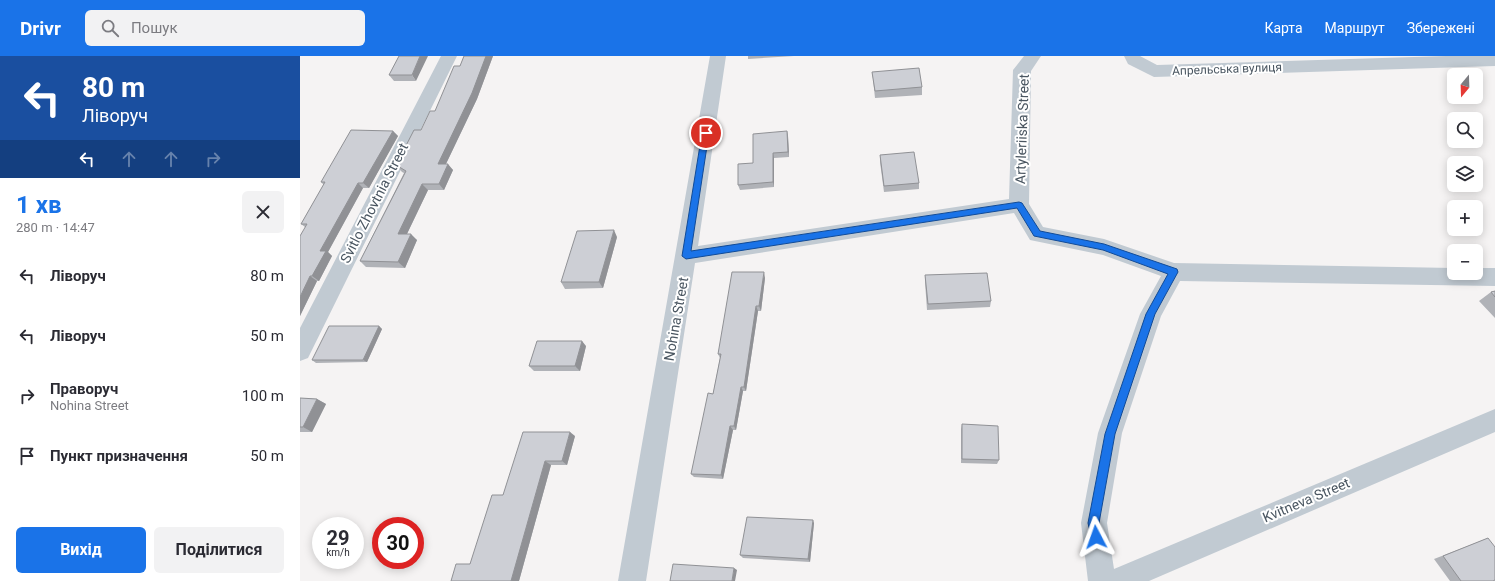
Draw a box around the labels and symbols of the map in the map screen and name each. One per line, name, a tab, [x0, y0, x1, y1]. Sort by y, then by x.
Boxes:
street label: Апрельська вулиця	[1172, 60, 1282, 78]
north arrow	[1447, 68, 1483, 104]
street label: Artyleriiska Street	[1012, 73, 1032, 184]
pin	[689, 116, 723, 150]
street label: Svitlo Zhovtnia Street	[337, 140, 411, 266]
street label: Nohina Street	[661, 275, 691, 362]
street label: Kvitneva Street	[1260, 474, 1352, 526]
position arrow	[1075, 516, 1117, 558]
speed limit sign: 30	[372, 517, 424, 569]

